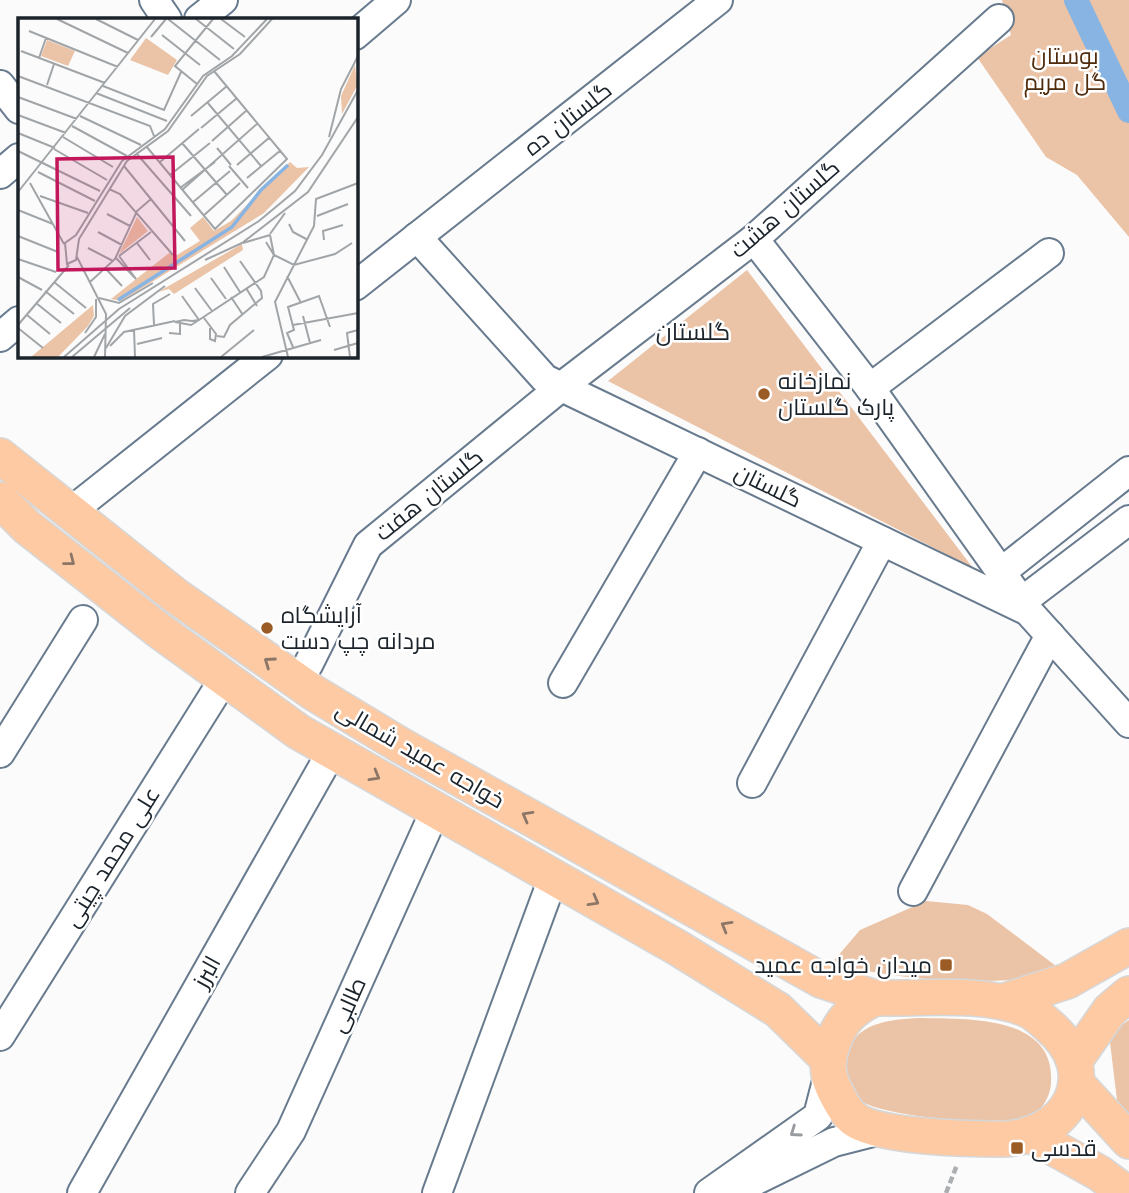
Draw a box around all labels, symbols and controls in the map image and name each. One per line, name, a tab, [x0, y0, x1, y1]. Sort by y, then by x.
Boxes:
inset map	[18, 18, 357, 357]
park label: بوستان گل مریم	[1024, 43, 1106, 98]
street label: گلستان ده	[519, 76, 617, 162]
street label: گلستان هشت	[725, 154, 845, 264]
district label: گلستان	[656, 318, 730, 346]
place label: نمازخانه پارک گلستان	[778, 368, 894, 422]
marker: نمازخانه پارک گلستان	[756, 386, 772, 402]
street label: گلستان هفت	[370, 443, 488, 547]
street label: گلستان	[730, 458, 806, 514]
one-way arrow	[62, 552, 75, 565]
place label: آرایشگاه مردانه چپ دست	[281, 602, 436, 656]
marker: آرایشگاه مردانه چپ دست	[259, 620, 275, 636]
one-way arrow	[264, 658, 277, 670]
street label: خواجه عمید شمالی	[331, 696, 509, 814]
one-way arrow	[368, 768, 381, 781]
street label: علی محمد چیتی	[58, 782, 167, 932]
one-way arrow	[522, 811, 534, 824]
one-way arrow	[587, 893, 600, 906]
one-way arrow	[721, 922, 734, 935]
street label: البرز	[186, 951, 227, 994]
place label: میدان خواجه عمید	[754, 952, 932, 979]
marker: میدان خواجه عمید	[938, 957, 954, 973]
street label: طالبی	[324, 973, 372, 1037]
one-way arrow	[790, 1124, 803, 1136]
place label: قدسی	[1031, 1135, 1097, 1162]
marker: قدسی	[1009, 1140, 1025, 1156]

